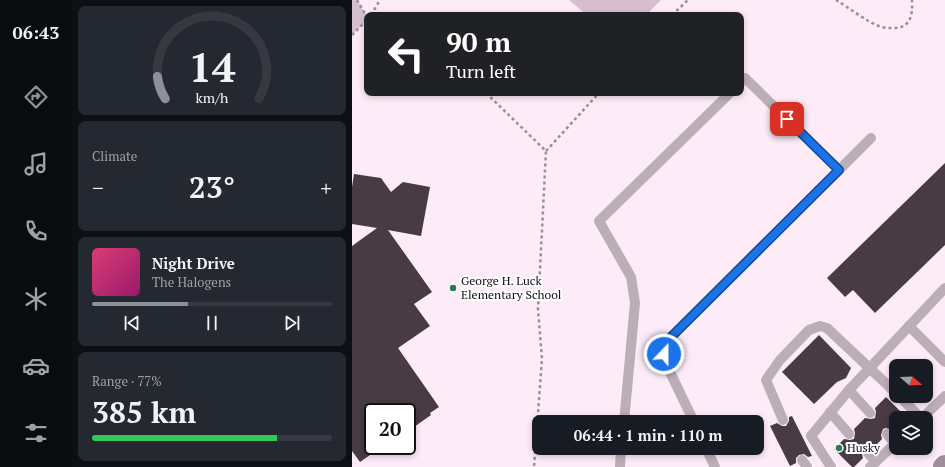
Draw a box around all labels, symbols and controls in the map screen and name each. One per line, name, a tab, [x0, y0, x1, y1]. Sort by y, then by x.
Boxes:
text: 06:43	[13, 20, 59, 44]
text: 90 m	[446, 23, 511, 60]
icon: left	[380, 28, 432, 80]
text: 14	[188, 38, 236, 93]
text: Turn left	[446, 59, 516, 83]
icon: directions	[22, 83, 50, 111]
text: km/h	[196, 87, 229, 106]
pin	[770, 102, 804, 136]
icon: arrive	[776, 108, 798, 130]
text: Climate	[92, 147, 137, 165]
icon: music	[22, 150, 50, 178]
text: 23°	[189, 167, 235, 207]
text: −	[92, 173, 104, 202]
text: +	[320, 173, 332, 202]
icon: phone	[22, 217, 50, 245]
text: Night Drive	[152, 253, 235, 273]
text: The Halogens	[152, 273, 231, 291]
place label: George H. Luck Elementary School	[461, 273, 562, 302]
marker: George H. Luck Elementary School	[448, 283, 458, 293]
icon: climate	[22, 285, 50, 313]
icon: previous	[121, 312, 143, 334]
icon: pause	[201, 312, 223, 334]
icon: next	[281, 312, 303, 334]
position arrow	[643, 333, 685, 375]
icon: car	[22, 352, 50, 380]
north arrow	[889, 359, 933, 403]
map controls	[889, 359, 933, 455]
text: Range · 77%	[92, 372, 162, 390]
text: 385 km	[92, 392, 196, 432]
speed limit sign: 20	[364, 403, 416, 455]
button: layers	[889, 411, 933, 455]
icon: filters	[22, 419, 50, 447]
text: 06:44 · 1 min · 110 m	[574, 425, 722, 445]
place label: Husky	[847, 440, 881, 455]
marker: Husky	[834, 443, 844, 453]

